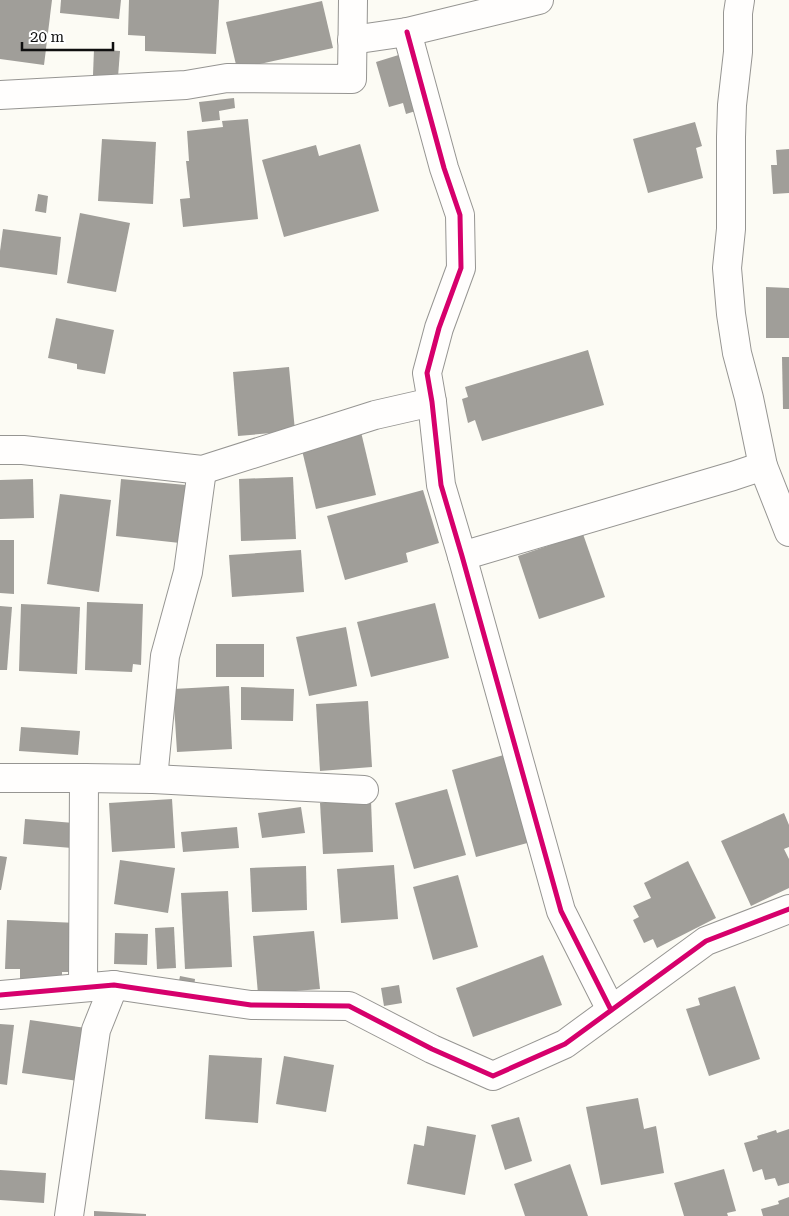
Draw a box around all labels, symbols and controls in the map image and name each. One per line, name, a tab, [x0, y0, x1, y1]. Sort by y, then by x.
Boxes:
scale bar	[22, 20, 114, 52]
text: 20 m	[30, 28, 65, 46]

